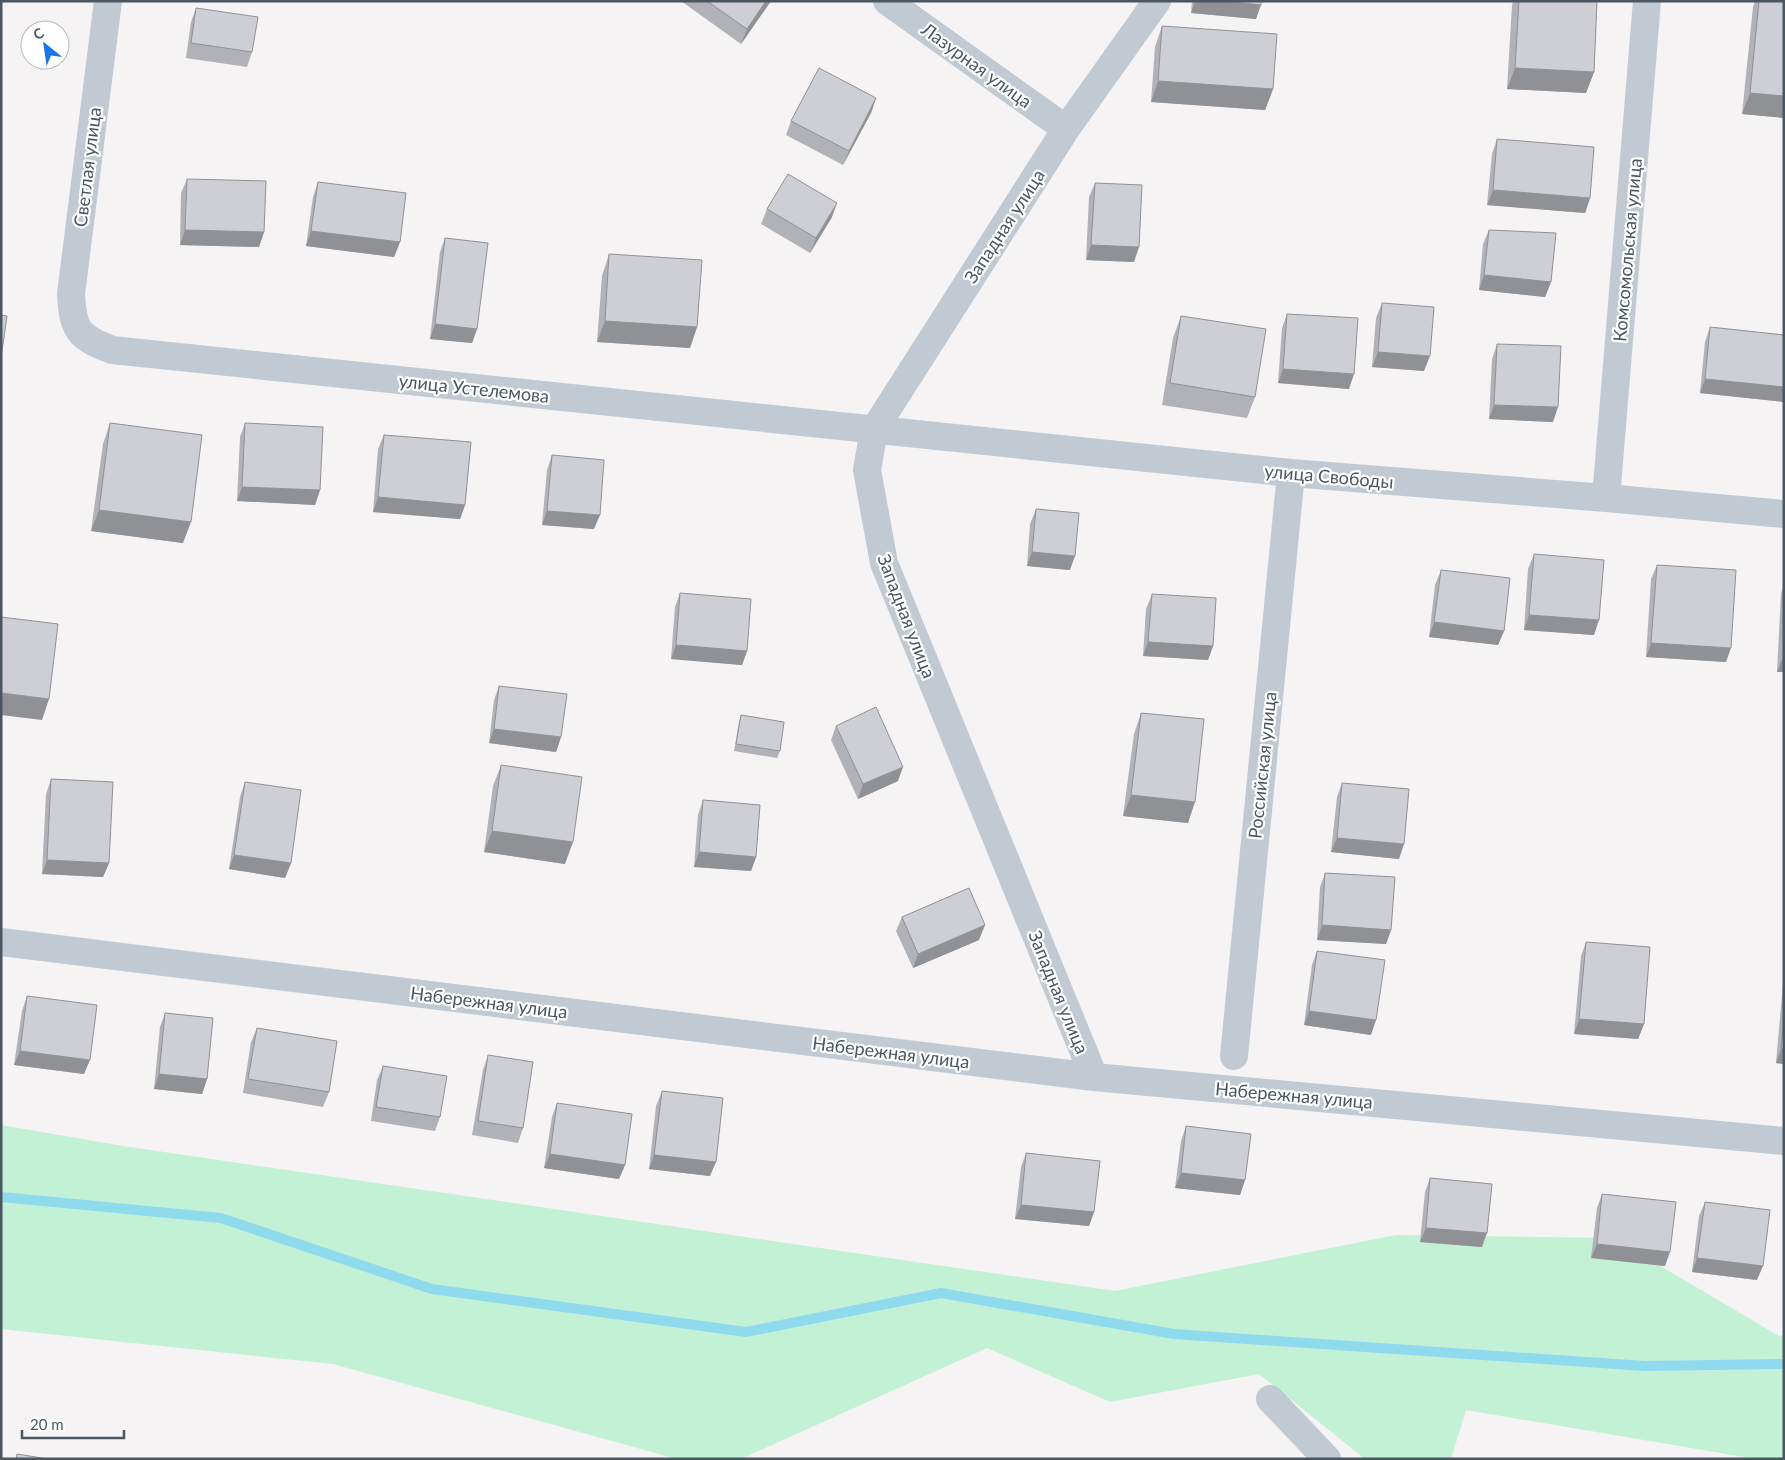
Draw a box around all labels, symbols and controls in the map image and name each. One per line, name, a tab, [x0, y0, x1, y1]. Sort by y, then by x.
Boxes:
street label: Лазурная улица	[917, 17, 1036, 112]
north arrow	[20, 20, 70, 70]
text: С	[30, 23, 47, 43]
street label: Светлая улица	[69, 106, 105, 228]
street label: Комсомольская улица	[1608, 157, 1646, 343]
street label: Западная улица	[959, 165, 1049, 287]
street label: улица Устелемова	[398, 369, 550, 407]
street label: улица Свободы	[1264, 459, 1394, 493]
street label: Западная улица	[873, 551, 941, 681]
street label: Российская улица	[1243, 690, 1281, 840]
street label: Западная улица	[1024, 927, 1094, 1057]
street label: Набережная улица	[409, 981, 569, 1023]
street label: Набережная улица	[811, 1031, 971, 1073]
street label: Набережная улица	[1214, 1077, 1374, 1113]
scale bar	[22, 1408, 125, 1440]
text: 20 m	[30, 1415, 64, 1433]

